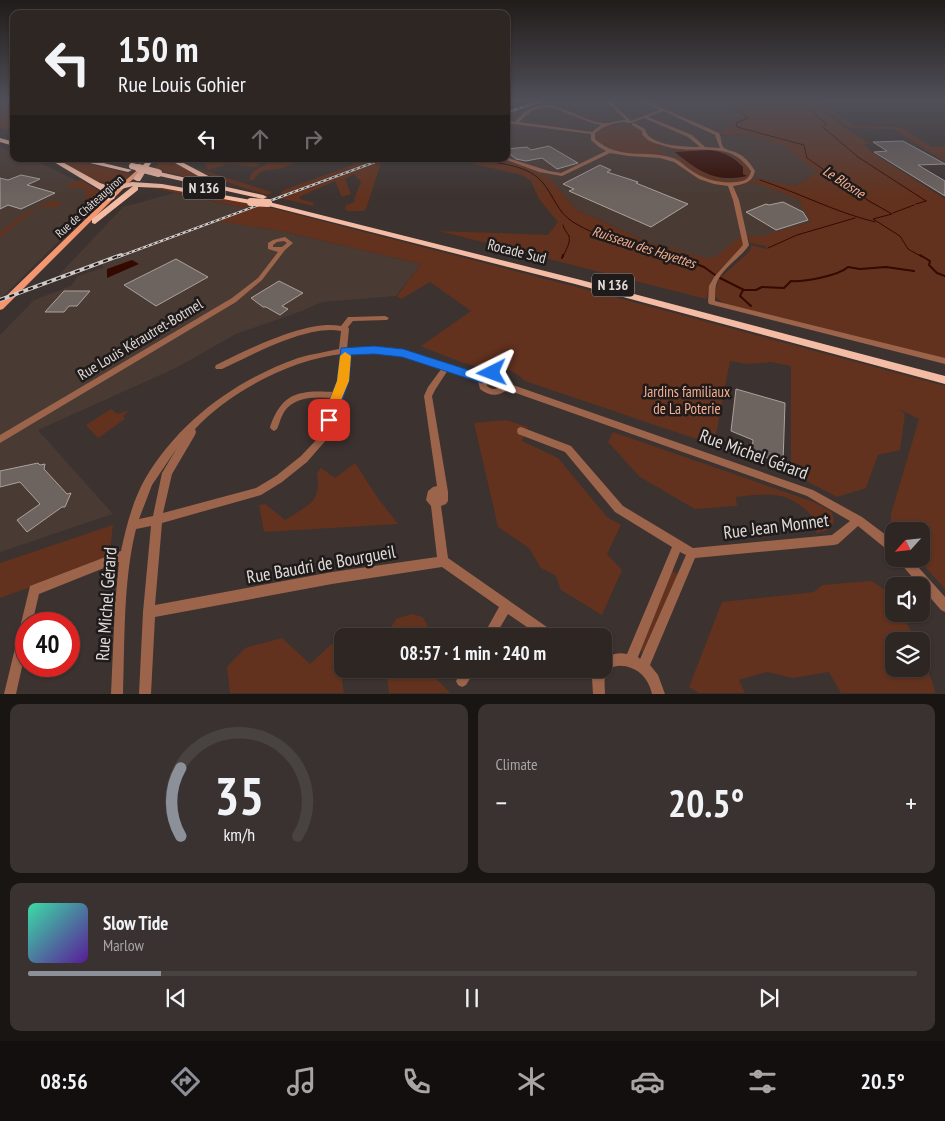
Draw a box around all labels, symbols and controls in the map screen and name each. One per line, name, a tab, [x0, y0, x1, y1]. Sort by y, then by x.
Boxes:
text: 150 m	[118, 26, 199, 72]
icon: left	[35, 30, 100, 95]
text: Rue Louis Gohier	[118, 70, 246, 98]
icon: left	[193, 125, 221, 153]
icon: ahead	[246, 125, 274, 153]
icon: right	[299, 125, 327, 153]
water label: Le Blosne	[820, 162, 869, 203]
street label: Rue de Châteaugiron	[52, 172, 126, 240]
road number: N 136	[183, 177, 225, 200]
water label: Ruisseau des Hayettes	[590, 222, 699, 273]
street label: Rocade Sud	[486, 235, 548, 267]
road number: N 136	[592, 274, 634, 296]
street label: Rue Louis Kérautret-Botmel	[74, 294, 206, 384]
position arrow	[465, 346, 517, 398]
park label: Jardins familiaux de La Poterie	[643, 382, 730, 418]
pin	[308, 399, 350, 441]
icon: arrive	[315, 406, 343, 434]
street label: Rue Michel Gérard	[697, 424, 811, 484]
street label: Rue Jean Monnet	[722, 508, 830, 544]
north arrow	[885, 522, 930, 568]
map controls	[885, 522, 930, 677]
street label: Rue Baudri de Bourgueil	[245, 539, 398, 588]
street label: Rue Michel Gérard	[91, 546, 121, 662]
button: sound	[885, 577, 930, 622]
speed limit sign: 40	[15, 612, 80, 677]
button: layers	[885, 632, 930, 677]
text: 08:57 · 1 min · 240 m	[400, 641, 546, 665]
text: Climate	[496, 754, 538, 774]
text: 35	[214, 762, 264, 829]
text: 20.5°	[668, 778, 744, 827]
text: −	[496, 784, 507, 821]
text: +	[905, 784, 917, 821]
text: km/h	[223, 823, 255, 846]
text: Slow Tide	[103, 911, 168, 935]
text: Marlow	[103, 935, 144, 955]
icon: previous	[162, 984, 190, 1012]
icon: pause	[458, 984, 486, 1012]
icon: next	[755, 984, 783, 1012]
icon: directions	[168, 1064, 203, 1099]
icon: music	[284, 1064, 319, 1099]
icon: phone	[399, 1064, 434, 1099]
icon: climate	[514, 1064, 549, 1099]
icon: car	[630, 1064, 665, 1099]
icon: filters	[745, 1064, 780, 1099]
text: 08:56	[40, 1067, 88, 1095]
text: 20.5°	[861, 1067, 905, 1095]

